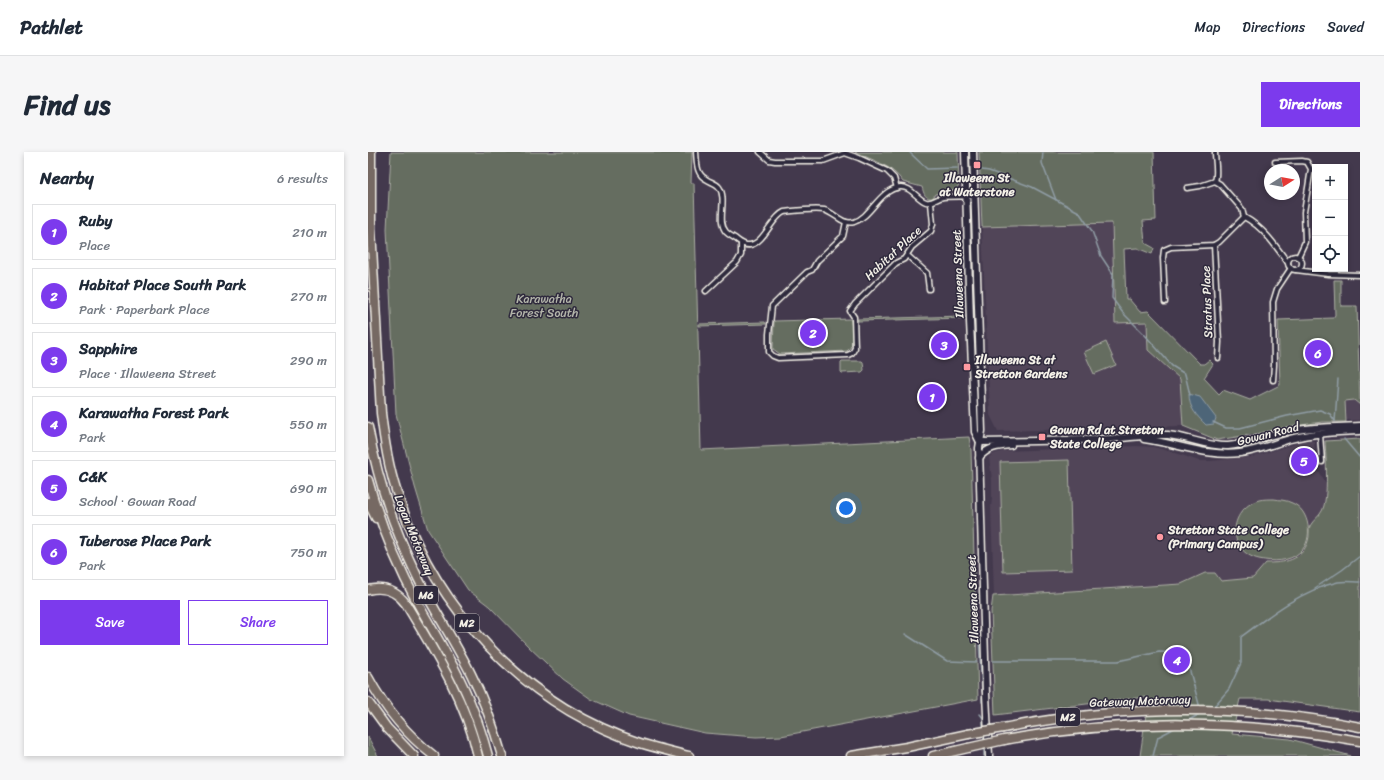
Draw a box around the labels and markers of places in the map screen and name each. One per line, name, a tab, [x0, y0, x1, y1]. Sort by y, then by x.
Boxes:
marker: Illaweena St at Waterstone	[972, 160, 982, 170]
place label: Illaweena St at Waterstone	[938, 167, 1015, 203]
pin: 2	[800, 318, 826, 348]
pin: 3	[931, 330, 957, 360]
pin: 6	[1305, 338, 1331, 368]
place label: Illaweena St at Stretton Gardens	[974, 349, 1068, 385]
marker: Illaweena St at Stretton Gardens	[962, 362, 972, 372]
pin: 1	[919, 382, 945, 412]
place label: Gowan Rd at Stretton State College	[1049, 419, 1164, 455]
marker: Gowan Rd at Stretton State College	[1037, 432, 1047, 442]
pin: 5	[1291, 446, 1317, 476]
place label: Stretton State College (Primary Campus)	[1167, 519, 1290, 555]
marker: Stretton State College (Primary Campus)	[1155, 532, 1165, 542]
pin: 4	[1164, 645, 1190, 675]

